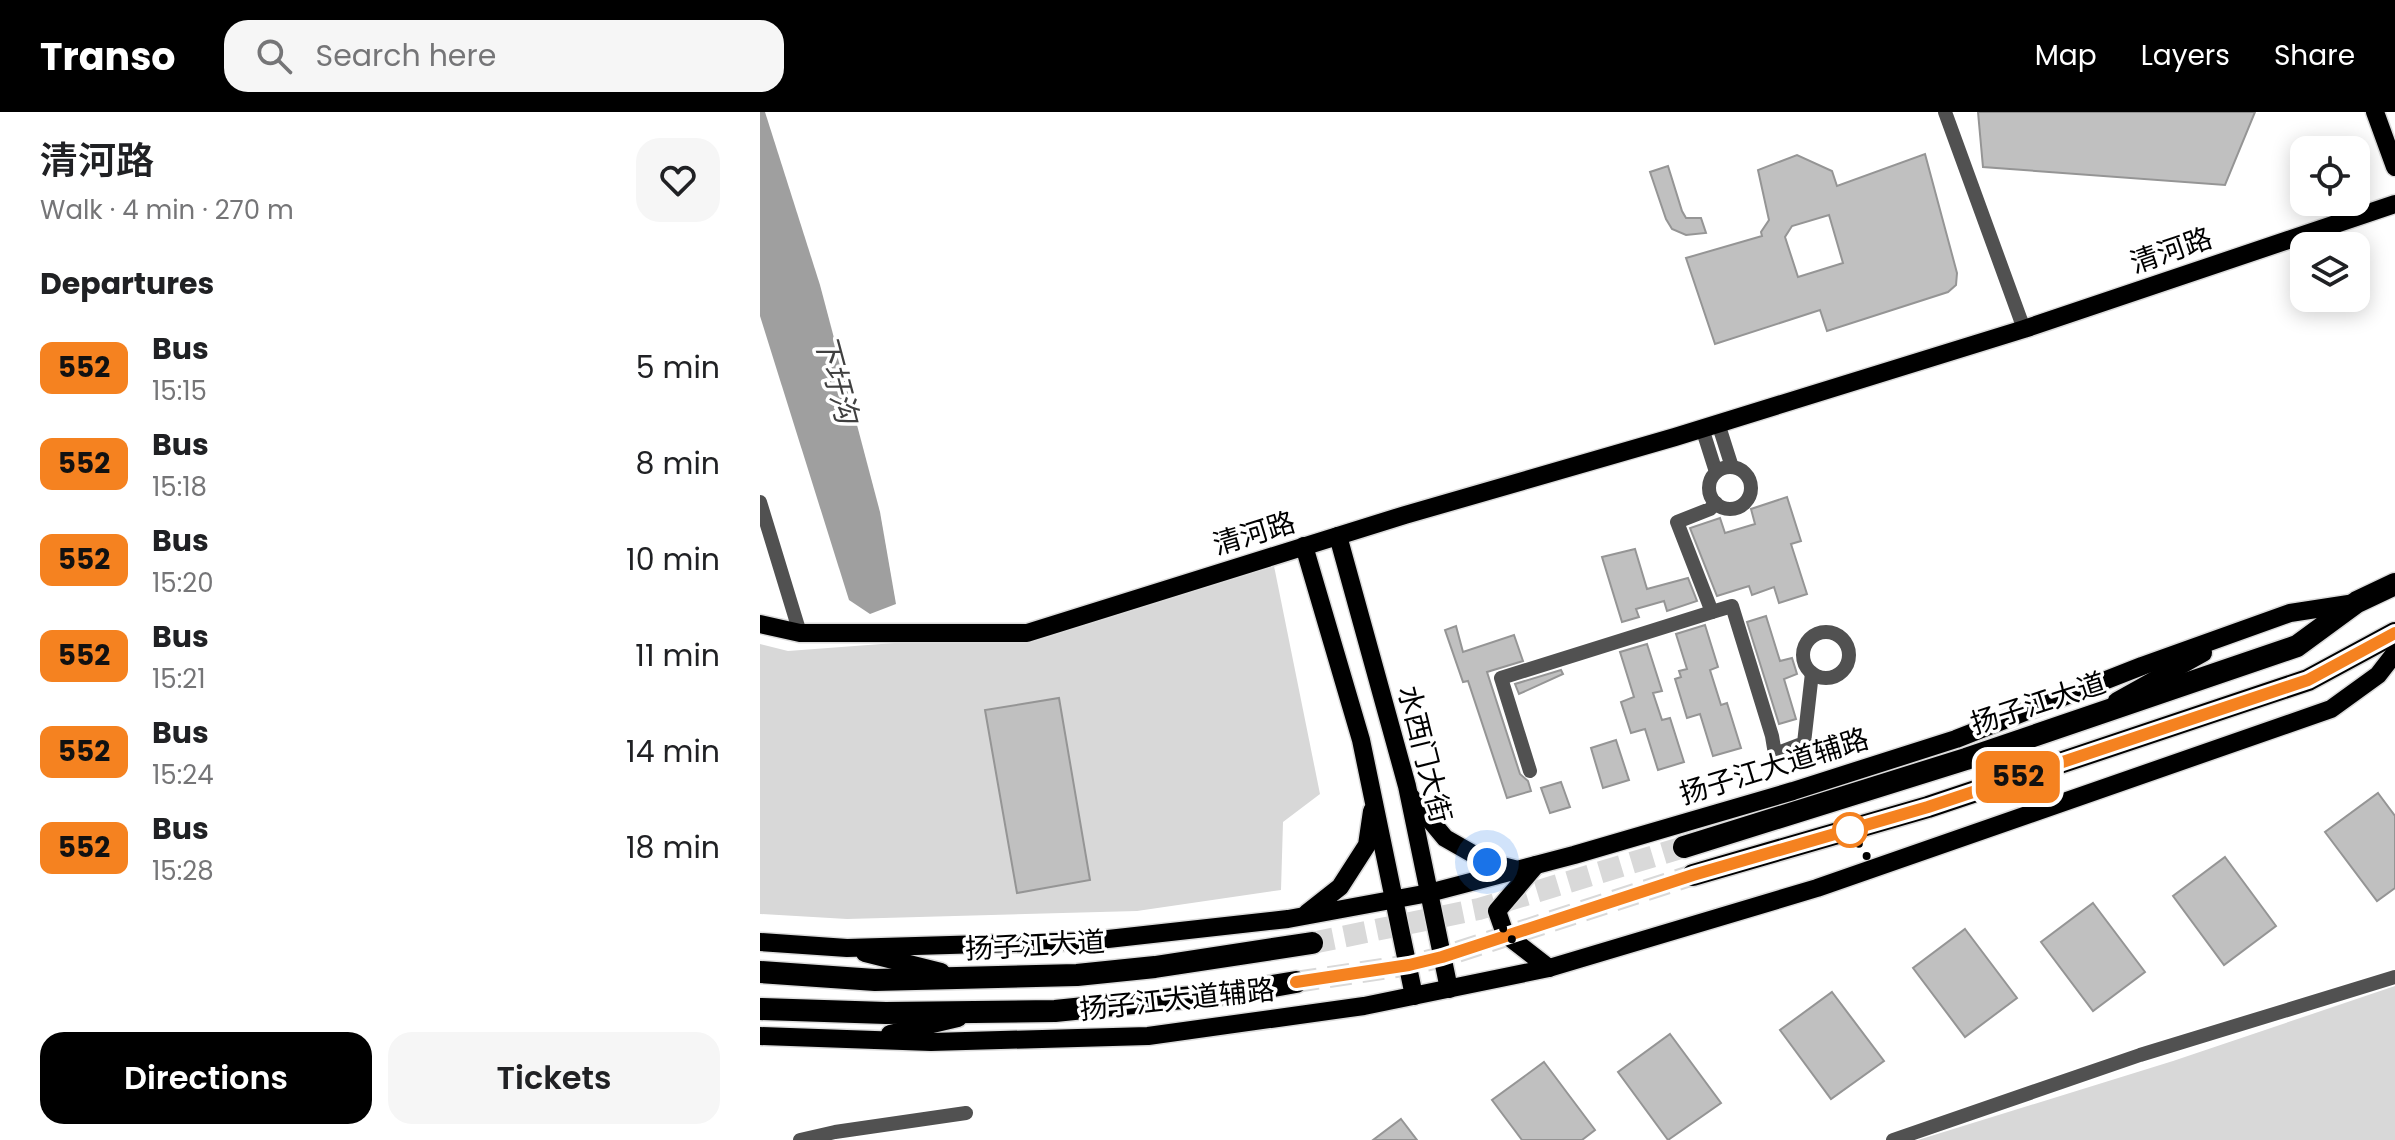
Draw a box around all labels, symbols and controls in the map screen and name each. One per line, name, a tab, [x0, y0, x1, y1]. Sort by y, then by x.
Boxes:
search box	[224, 20, 784, 92]
text: Transo	[40, 30, 176, 83]
icon: search	[252, 34, 296, 78]
text: Search here	[316, 34, 496, 77]
text: Map	[2035, 36, 2097, 75]
text: Layers	[2141, 36, 2230, 75]
text: Share	[2274, 36, 2355, 75]
text: 清河路	[40, 134, 154, 187]
map controls	[2290, 136, 2370, 312]
button: locate	[2290, 136, 2370, 216]
button: heart	[636, 138, 720, 222]
text: Walk · 4 min · 270 m	[40, 192, 294, 228]
street label: 清河路	[2125, 218, 2217, 283]
button: layers	[2290, 232, 2370, 312]
text: Departures	[40, 262, 214, 305]
text: Bus	[152, 327, 209, 370]
water label: 下圩沟	[804, 330, 870, 431]
text: 5 min	[636, 346, 720, 389]
text: 552	[58, 348, 110, 387]
text: 15:15	[152, 373, 207, 409]
text: Bus	[152, 423, 209, 466]
text: 8 min	[636, 442, 720, 485]
text: 552	[58, 444, 110, 483]
text: 15:18	[152, 469, 207, 505]
street label: 清河路	[1208, 503, 1300, 564]
text: Bus	[152, 519, 209, 562]
text: 10 min	[626, 538, 720, 581]
text: 552	[58, 540, 110, 579]
text: 15:20	[152, 565, 213, 601]
text: Bus	[152, 615, 209, 658]
text: 11 min	[635, 634, 720, 677]
text: 552	[58, 636, 110, 675]
text: 15:21	[152, 661, 205, 697]
street label: 扬子江大道	[1966, 663, 2111, 744]
street label: 水西门大街	[1389, 681, 1460, 827]
text: Bus	[152, 711, 209, 754]
street label: 扬子江大道辅路	[1675, 719, 1874, 814]
text: 14 min	[626, 730, 720, 773]
text: 552	[58, 732, 110, 771]
line badge: 552	[1972, 751, 2064, 803]
text: 15:24	[152, 757, 214, 793]
text: 552	[1992, 757, 2044, 796]
text: Bus	[152, 807, 209, 850]
unlabelled marker	[1833, 813, 1867, 847]
text: 18 min	[626, 826, 720, 869]
text: 552	[58, 828, 110, 867]
your location	[1467, 842, 1507, 882]
text: 15:28	[152, 853, 214, 889]
street label: 扬子江大道	[964, 922, 1106, 969]
street label: 扬子江大道辅路	[1078, 970, 1277, 1029]
button: Directions	[40, 1032, 372, 1124]
button: Tickets	[388, 1032, 720, 1124]

